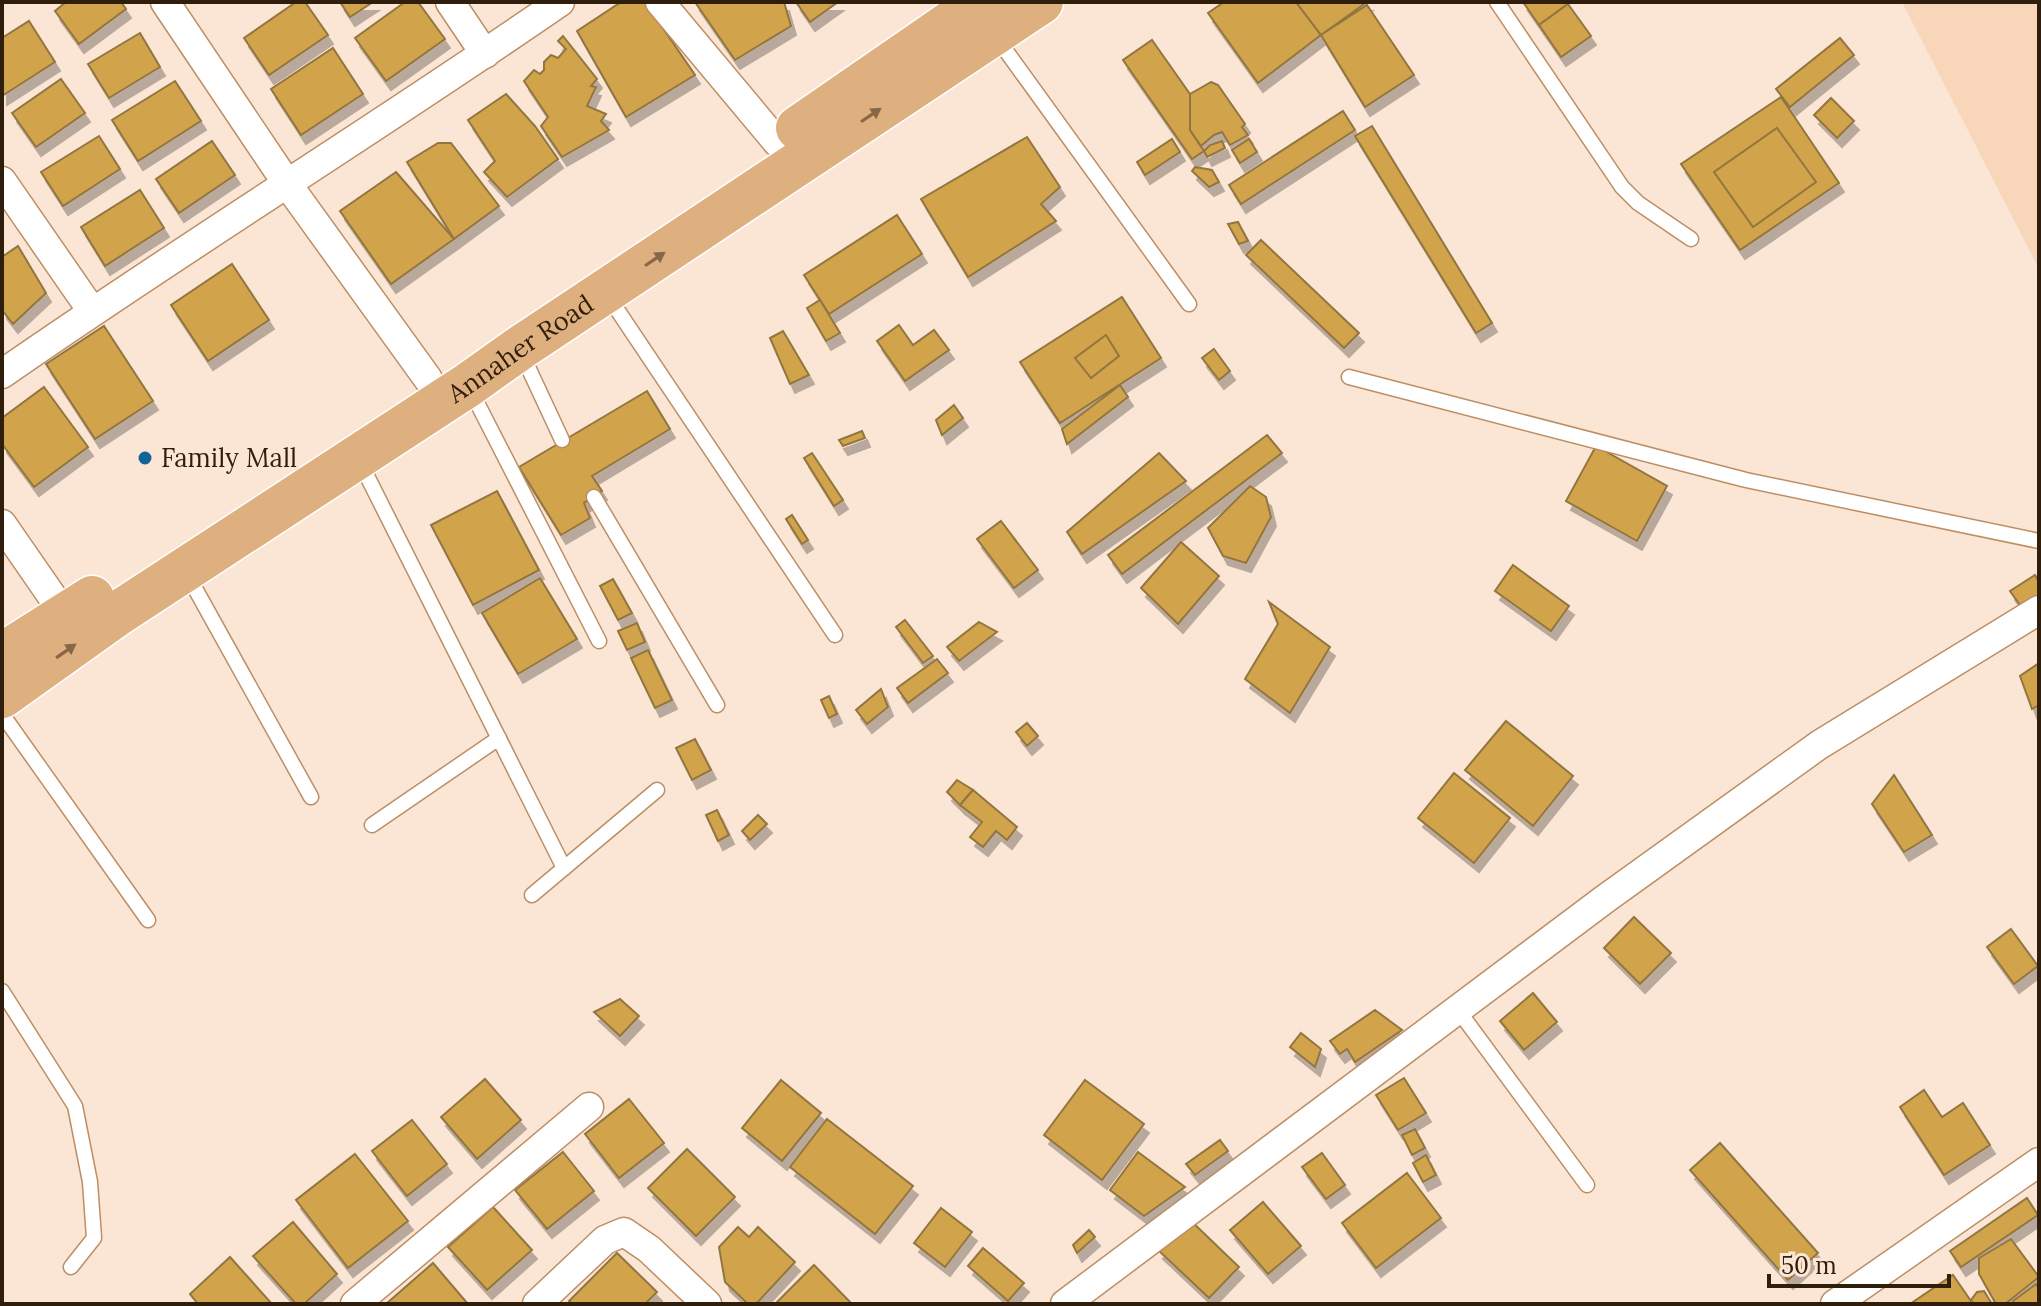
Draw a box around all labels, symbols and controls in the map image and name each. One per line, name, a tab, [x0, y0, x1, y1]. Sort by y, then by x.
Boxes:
one-way arrow	[861, 108, 882, 123]
one-way arrow	[645, 252, 666, 267]
street label: Annaher Road	[440, 287, 599, 410]
place label: Family Mall	[161, 441, 297, 474]
marker: Family Mall	[136, 449, 154, 467]
one-way arrow	[55, 644, 76, 659]
scale bar	[1769, 1238, 1949, 1288]
text: 50 m	[1781, 1250, 1837, 1281]

